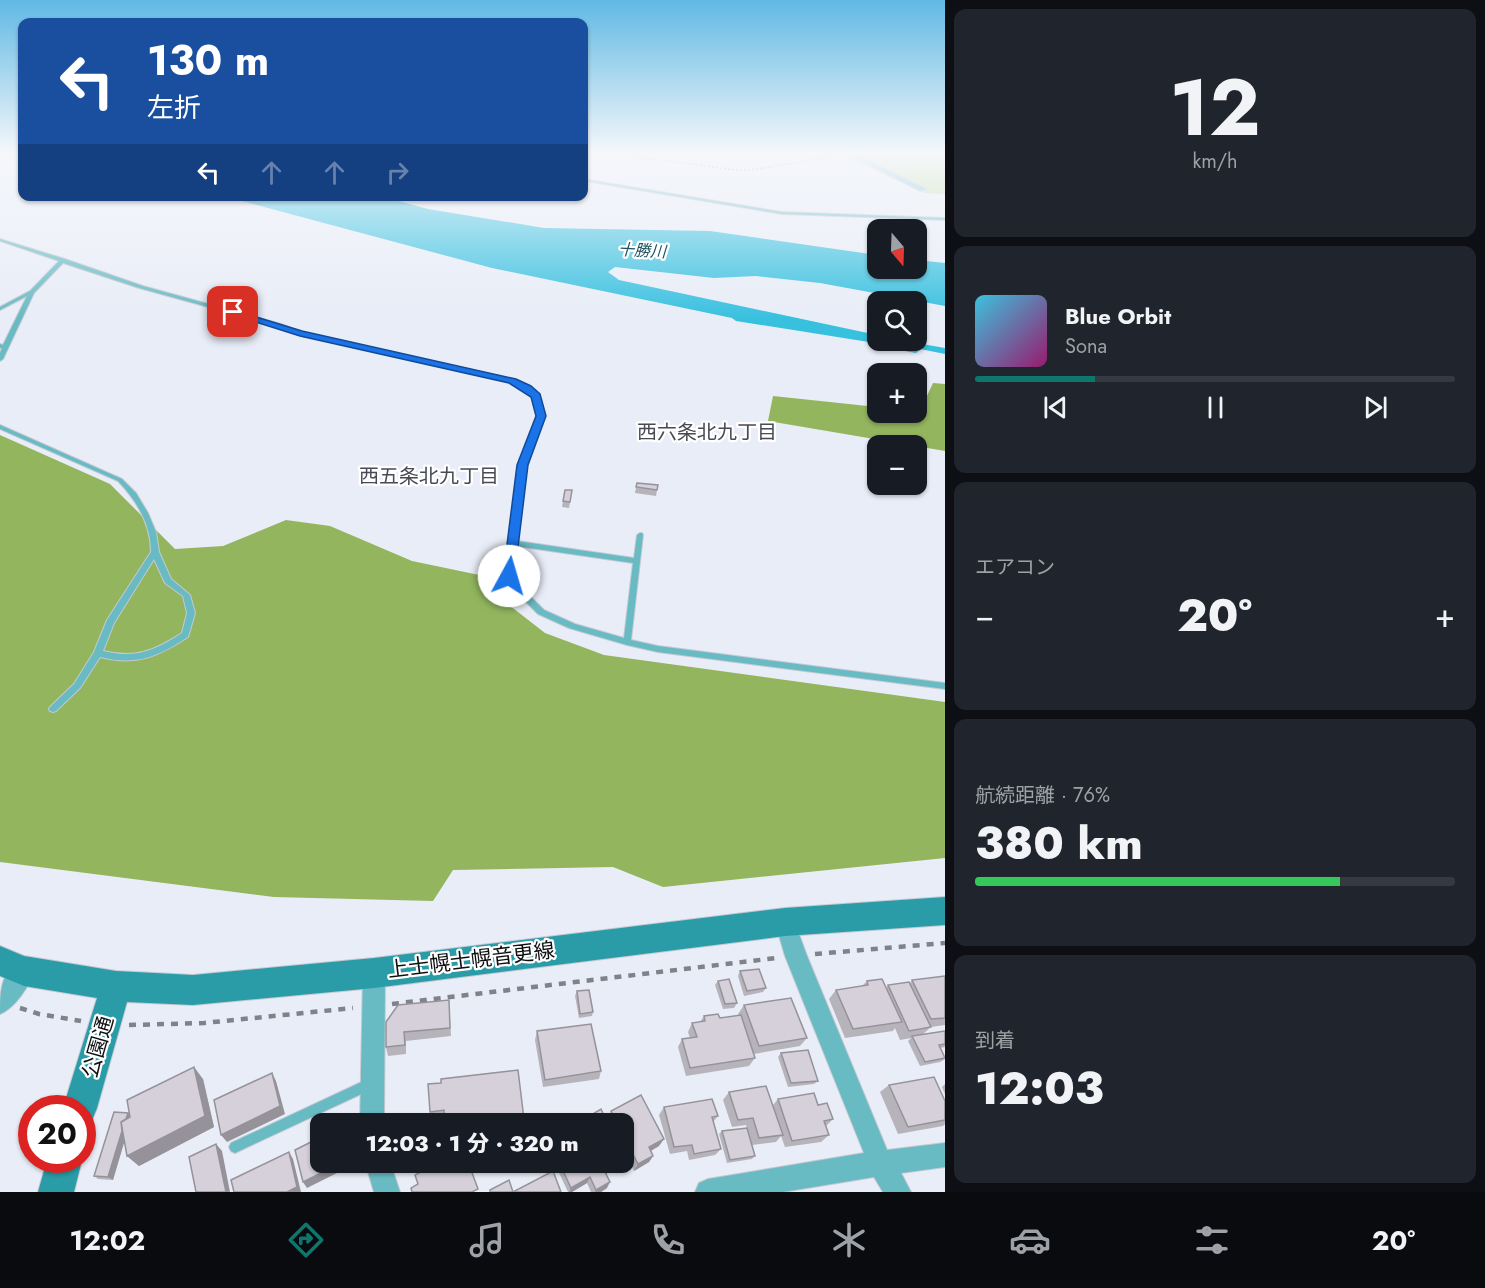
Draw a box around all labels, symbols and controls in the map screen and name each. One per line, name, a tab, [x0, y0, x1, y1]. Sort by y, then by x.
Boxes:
text: 130 m	[147, 30, 269, 91]
icon: left	[48, 42, 126, 120]
text: 12	[1170, 52, 1260, 164]
text: 左折	[147, 88, 201, 127]
text: km/h	[1192, 147, 1238, 176]
icon: left	[192, 156, 225, 189]
icon: ahead	[255, 156, 288, 189]
icon: ahead	[318, 156, 351, 189]
icon: right	[381, 156, 414, 189]
north arrow	[867, 219, 927, 279]
map controls	[867, 219, 927, 495]
water label: 十勝川	[617, 238, 669, 263]
pin	[207, 286, 258, 337]
button: search	[867, 291, 927, 351]
icon: arrive	[216, 295, 249, 328]
text: Blue Orbit	[1065, 300, 1171, 332]
text: Sona	[1065, 332, 1107, 361]
button: +	[867, 363, 927, 423]
icon: previous	[1039, 391, 1072, 424]
icon: pause	[1199, 391, 1232, 424]
icon: next	[1359, 391, 1392, 424]
district label: 西六条北九丁目	[637, 418, 777, 447]
button: −	[867, 435, 927, 495]
district label: 西五条北九丁目	[359, 462, 499, 491]
position arrow	[477, 544, 541, 608]
text: エアコン	[975, 553, 1055, 582]
text: 20°	[1177, 583, 1252, 648]
text: −	[975, 592, 994, 639]
text: +	[1435, 592, 1455, 639]
text: 航続距離 · 76%	[975, 781, 1110, 810]
text: 380 km	[975, 811, 1143, 876]
street label: 上士幌士幌音更線	[386, 935, 556, 985]
street label: 公園通	[75, 1013, 121, 1081]
text: 到着	[975, 1026, 1015, 1055]
text: 12:03	[975, 1056, 1104, 1121]
speed limit sign: 20	[18, 1095, 96, 1173]
text: 12:03 · 1 分 · 320 m	[365, 1127, 579, 1159]
icon: directions	[285, 1219, 327, 1261]
icon: music	[466, 1219, 508, 1261]
icon: phone	[647, 1219, 689, 1261]
icon: climate	[828, 1219, 870, 1261]
icon: car	[1009, 1219, 1051, 1261]
icon: filters	[1191, 1219, 1233, 1261]
text: 12:02	[70, 1221, 145, 1260]
text: 20°	[1372, 1221, 1415, 1260]

